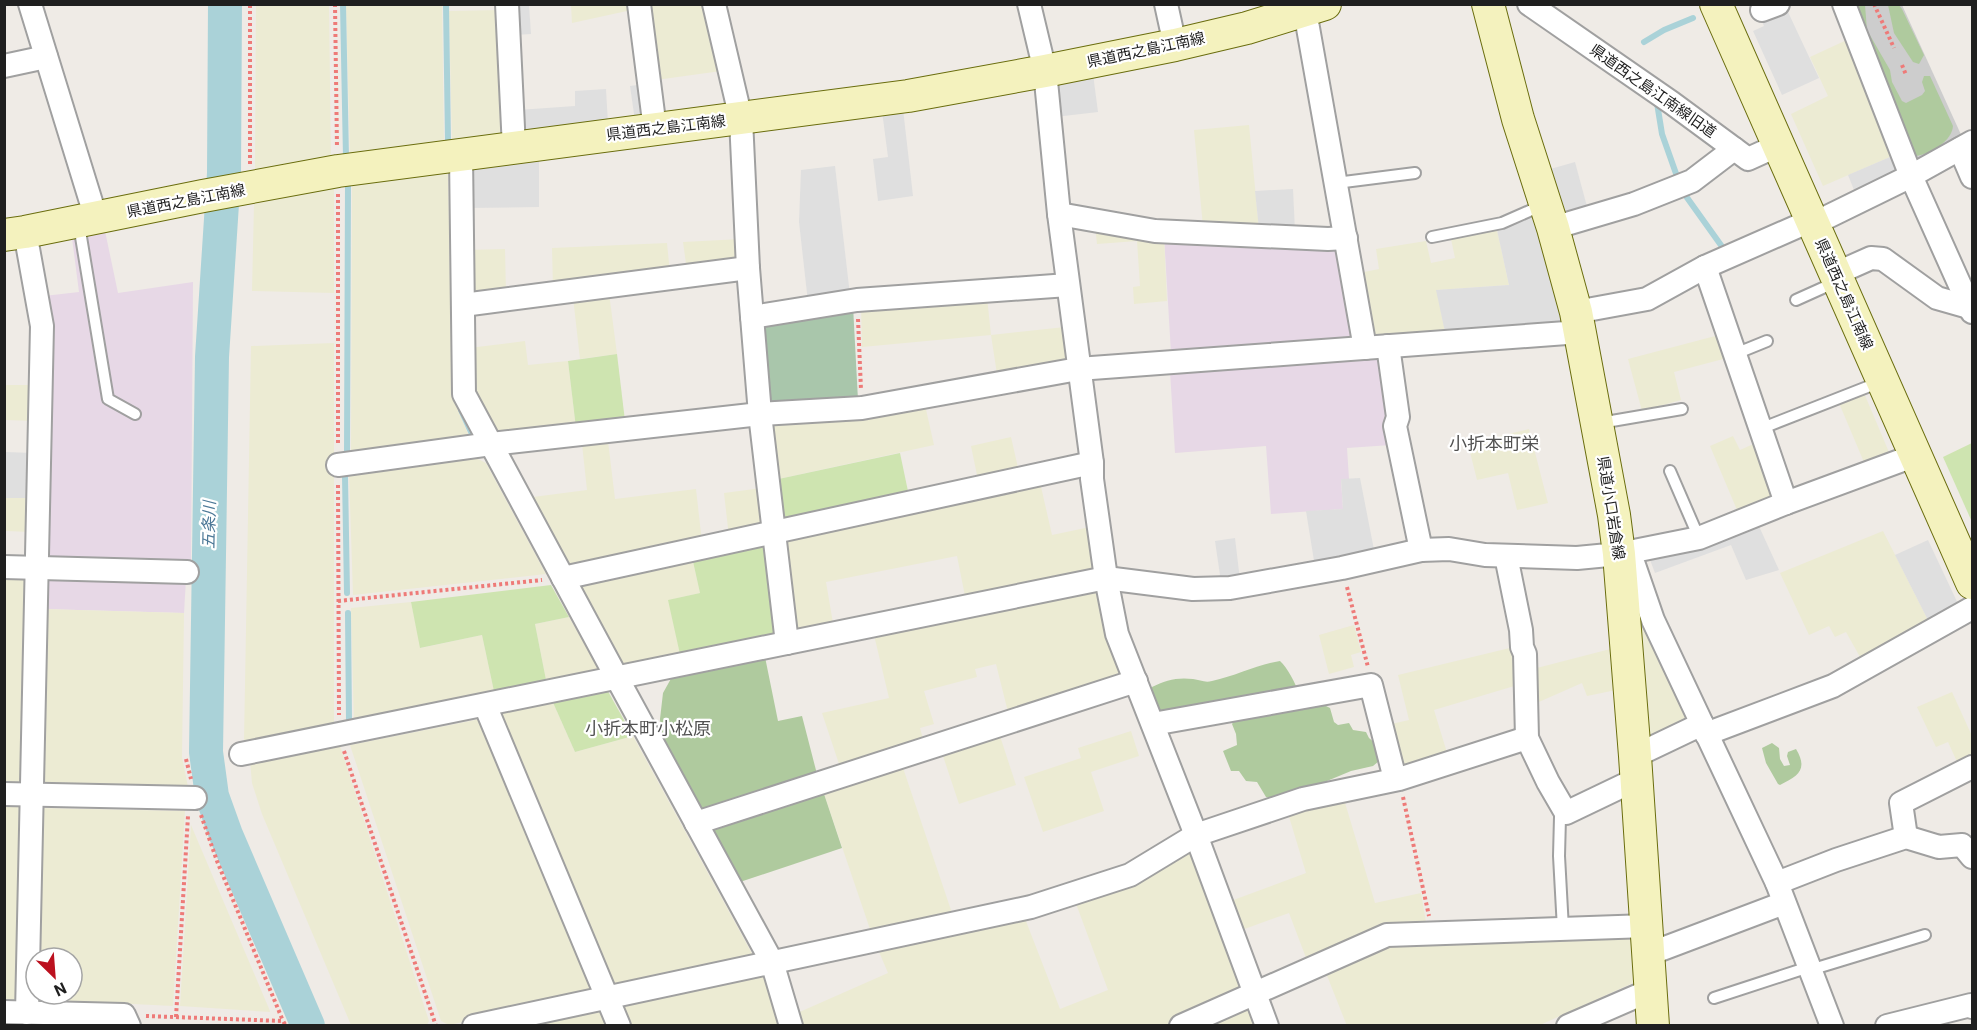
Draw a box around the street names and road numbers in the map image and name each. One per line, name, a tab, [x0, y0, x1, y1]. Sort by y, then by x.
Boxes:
street label: 県道西之島江南線	[1085, 29, 1207, 71]
street label: 県道西之島江南線旧道	[1586, 41, 1720, 141]
street label: 県道西之島江南線	[605, 112, 727, 144]
street label: 県道西之島江南線	[125, 181, 247, 221]
street label: 県道西之島江南線	[1811, 236, 1877, 352]
street label: 県道小口岩倉線	[1594, 455, 1628, 561]

